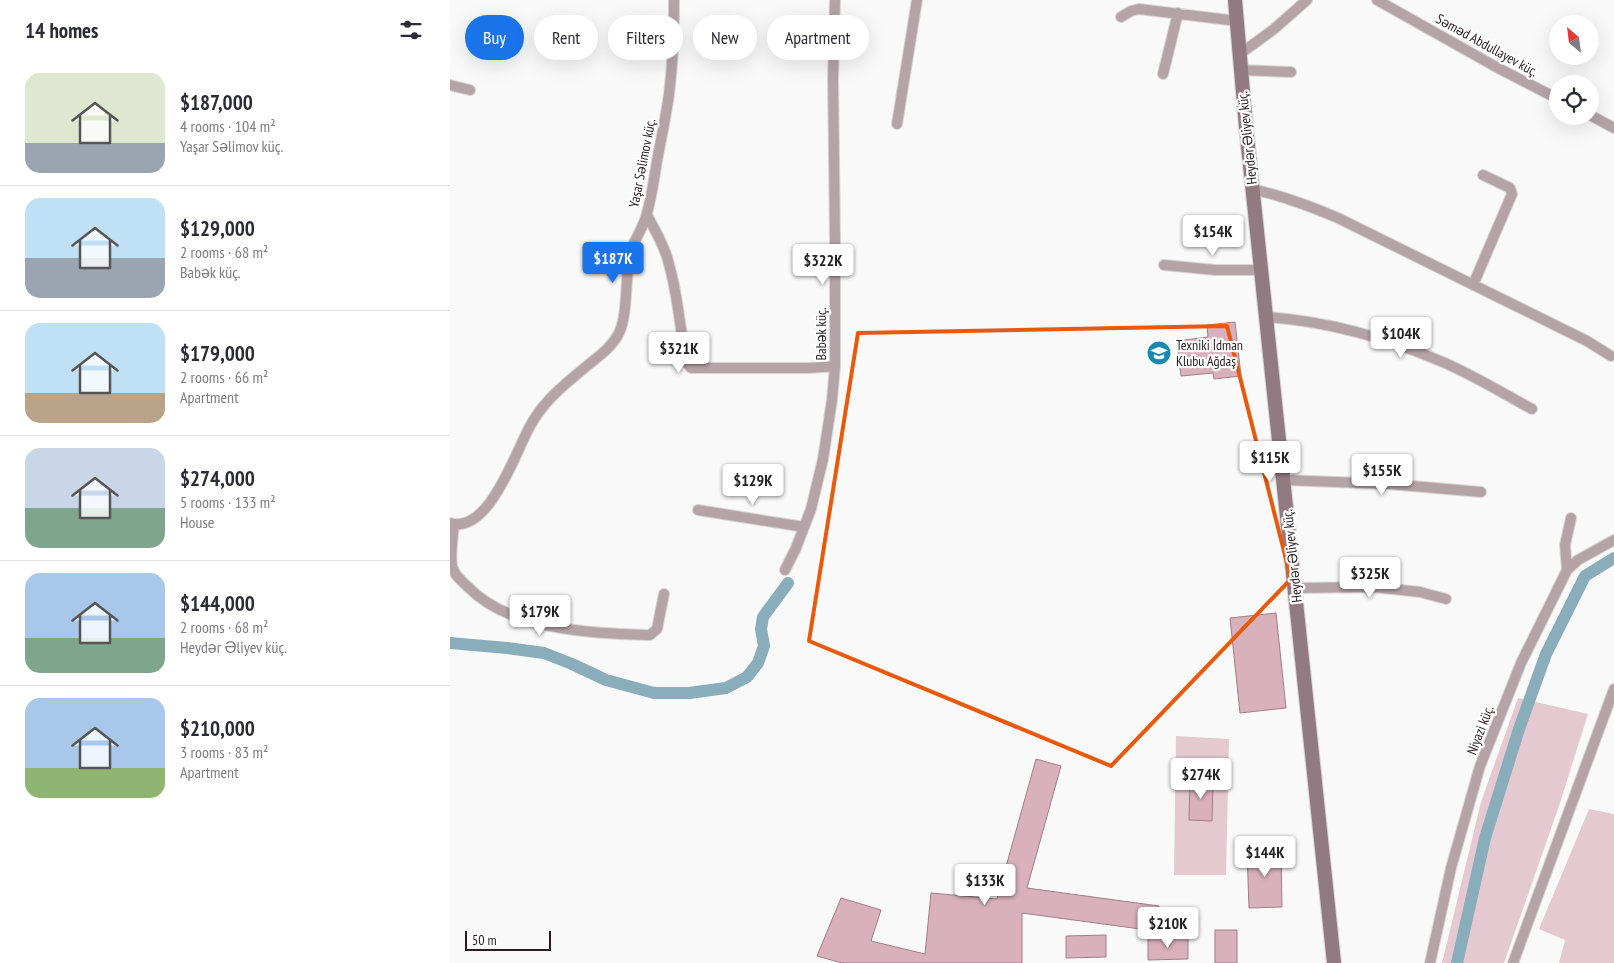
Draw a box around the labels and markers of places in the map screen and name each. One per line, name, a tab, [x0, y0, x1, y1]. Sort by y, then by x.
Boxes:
pin: $154K	[1178, 214, 1248, 257]
pin: $187K	[578, 242, 648, 284]
pin: $322K	[788, 244, 858, 286]
pin: $104K	[1366, 316, 1436, 359]
pin: $321K	[644, 332, 714, 374]
place label: Texniki İdman Klubu Ağdaş	[1176, 336, 1243, 370]
school or university icon: Texniki İdman Klubu Ağdaş	[1146, 340, 1172, 366]
pin: $115K	[1235, 440, 1305, 483]
pin: $155K	[1347, 454, 1417, 496]
pin: $129K	[718, 464, 788, 506]
pin: $325K	[1335, 556, 1405, 599]
pin: $179K	[505, 594, 575, 637]
pin: $274K	[1166, 758, 1236, 800]
pin: $144K	[1230, 836, 1300, 878]
pin: $133K	[950, 864, 1020, 906]
pin: $210K	[1133, 906, 1203, 949]

